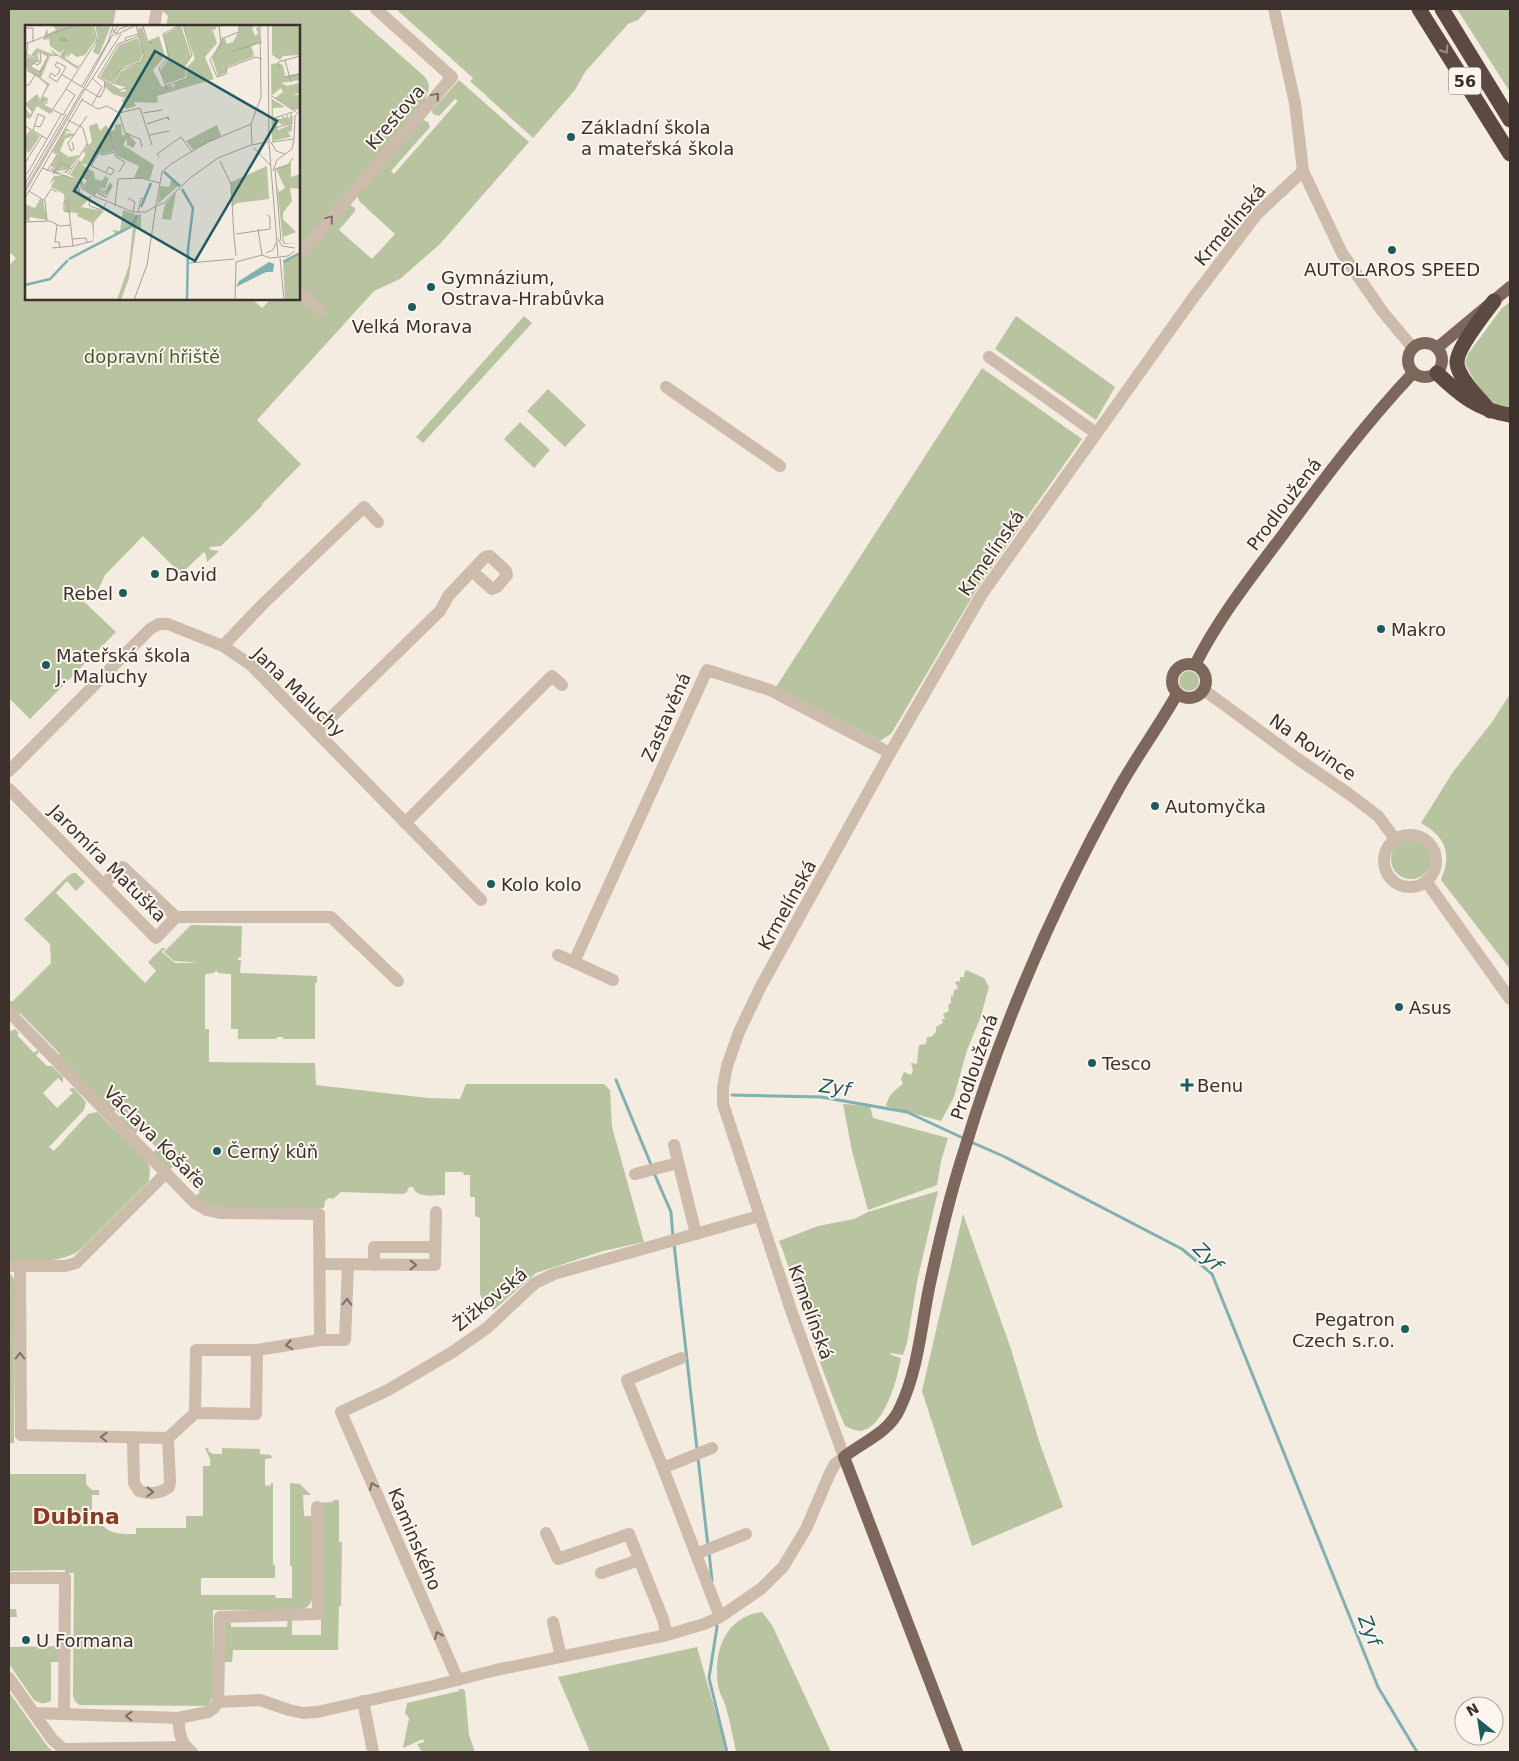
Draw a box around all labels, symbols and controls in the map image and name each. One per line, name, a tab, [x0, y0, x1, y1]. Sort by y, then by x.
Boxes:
inset map	[25, 25, 300, 300]
one-way arrow	[1439, 44, 1448, 54]
road number: 56	[1449, 68, 1481, 94]
street label: Krestova	[361, 80, 429, 154]
one-way arrow	[430, 92, 439, 101]
place label: Základní škola a mateřská škola	[581, 117, 734, 159]
marker: Základní škola a mateřská škola	[565, 131, 577, 143]
street label: Krmelínská	[1190, 180, 1270, 270]
one-way arrow	[325, 216, 333, 225]
marker: AUTOLAROS SPEED	[1386, 244, 1398, 256]
place label: AUTOLAROS SPEED	[1304, 259, 1480, 280]
place label: Gymnázium, Ostrava-Hrabůvka	[441, 267, 605, 309]
marker: Gymnázium, Ostrava-Hrabůvka	[425, 281, 437, 293]
marker: Velká Morava	[406, 301, 418, 313]
place label: Velká Morava	[352, 316, 472, 337]
park label: dopravní hřiště	[84, 346, 220, 367]
street label: Prodloužená	[1242, 454, 1326, 554]
street label: Krmelínská	[954, 506, 1028, 600]
place label: David	[165, 564, 217, 585]
marker: David	[149, 568, 161, 580]
place label: Rebel	[63, 583, 113, 604]
marker: Rebel	[117, 587, 129, 599]
place label: Makro	[1391, 619, 1446, 640]
marker: Makro	[1375, 623, 1387, 635]
street label: Jana Maluchy	[248, 642, 349, 741]
place label: Mateřská škola J. Maluchy	[55, 645, 191, 687]
marker: Mateřská škola J. Maluchy	[40, 659, 52, 671]
street label: Zastavěná	[637, 669, 695, 765]
street label: Na Rovince	[1266, 709, 1360, 785]
place label: Automyčka	[1165, 796, 1266, 817]
street label: Jaromíra Matuška	[45, 800, 171, 926]
marker: Automyčka	[1149, 800, 1161, 812]
street label: Krmelínská	[754, 856, 820, 954]
place label: Kolo kolo	[501, 874, 581, 895]
marker: Kolo kolo	[485, 878, 497, 890]
place label: Asus	[1409, 997, 1451, 1018]
marker: Asus	[1393, 1001, 1405, 1013]
street label: Prodloužená	[946, 1011, 1002, 1123]
place label: Tesco	[1101, 1053, 1151, 1074]
marker: Tesco	[1086, 1057, 1098, 1069]
water label: Zyf	[817, 1074, 855, 1101]
place label: Benu	[1197, 1075, 1243, 1096]
marker: Benu	[1181, 1079, 1193, 1091]
street label: Václava Košaře	[100, 1082, 210, 1192]
place label: Černý kůň	[227, 1141, 318, 1162]
marker: Černý kůň	[211, 1145, 223, 1157]
water label: Zyf	[1189, 1237, 1229, 1277]
one-way arrow	[410, 1260, 418, 1270]
street label: Krmelínská	[784, 1262, 838, 1362]
street label: Žižkovská	[449, 1263, 531, 1335]
one-way arrow	[341, 1298, 352, 1306]
place label: Pegatron Czech s.r.o.	[1292, 1309, 1395, 1351]
marker: Pegatron Czech s.r.o.	[1399, 1323, 1411, 1335]
one-way arrow	[284, 1339, 293, 1349]
one-way arrow	[15, 1352, 25, 1360]
one-way arrow	[100, 1432, 108, 1442]
one-way arrow	[369, 1482, 380, 1491]
street label: Kaminského	[384, 1485, 446, 1593]
one-way arrow	[147, 1487, 155, 1497]
district label: Dubina	[32, 1504, 120, 1529]
water label: Zyf	[1354, 1611, 1387, 1652]
place label: U Formana	[36, 1630, 134, 1651]
one-way arrow	[434, 1631, 445, 1640]
marker: U Formana	[20, 1634, 32, 1646]
north arrow	[1454, 1696, 1504, 1746]
text: N	[1463, 1700, 1482, 1720]
one-way arrow	[125, 1710, 133, 1721]

